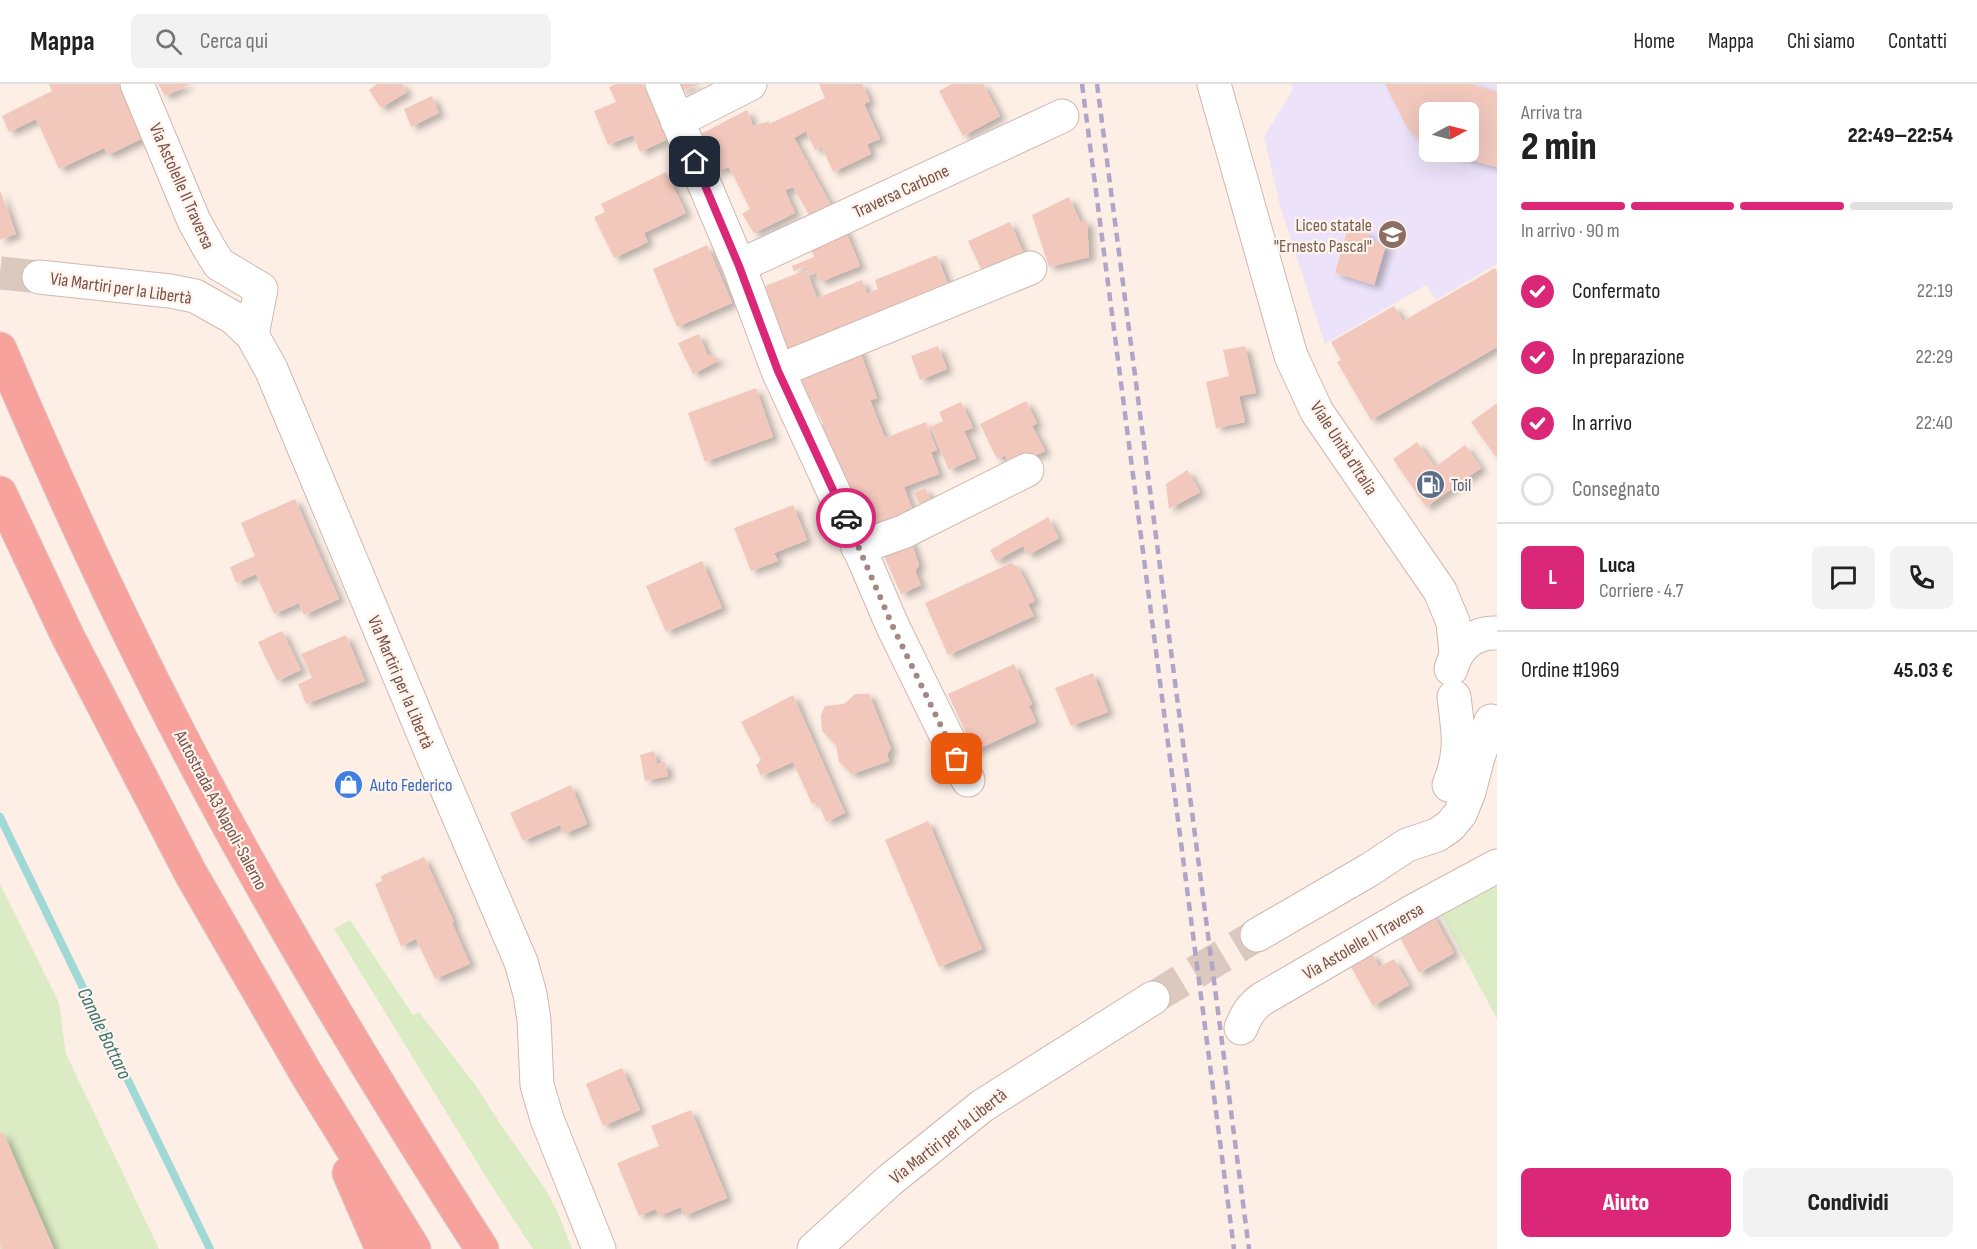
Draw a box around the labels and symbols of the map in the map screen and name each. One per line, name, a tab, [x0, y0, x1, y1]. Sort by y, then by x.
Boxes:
north arrow	[1419, 102, 1479, 162]
street label: Via Astolelle II Traversa	[144, 120, 219, 253]
pin	[669, 136, 720, 187]
street label: Traversa Carbone	[850, 160, 952, 223]
place label: Liceo statale "Ernesto Pascal"	[1274, 215, 1372, 257]
school or university icon: Liceo statale "Ernesto Pascal"	[1377, 219, 1409, 251]
street label: Via Martiri per la Libertà	[49, 268, 193, 309]
street label: Viale Unità d'Italia	[1306, 398, 1382, 499]
fuel station icon: Toil	[1414, 469, 1446, 501]
place label: Toil	[1451, 475, 1471, 496]
courier	[816, 488, 876, 548]
street label: Via Martiri per la Libertà	[363, 612, 438, 752]
street label: Autostrada A3 Napoli-Salerno	[169, 726, 271, 893]
pin	[931, 733, 982, 784]
shop icon: Auto Federico	[333, 769, 365, 801]
place label: Auto Federico	[369, 775, 453, 796]
street label: Via Astolelle II Traversa	[1299, 898, 1427, 984]
water label: Canale Bottaro	[72, 984, 137, 1083]
street label: Via Martiri per la Libertà	[886, 1084, 1011, 1189]

